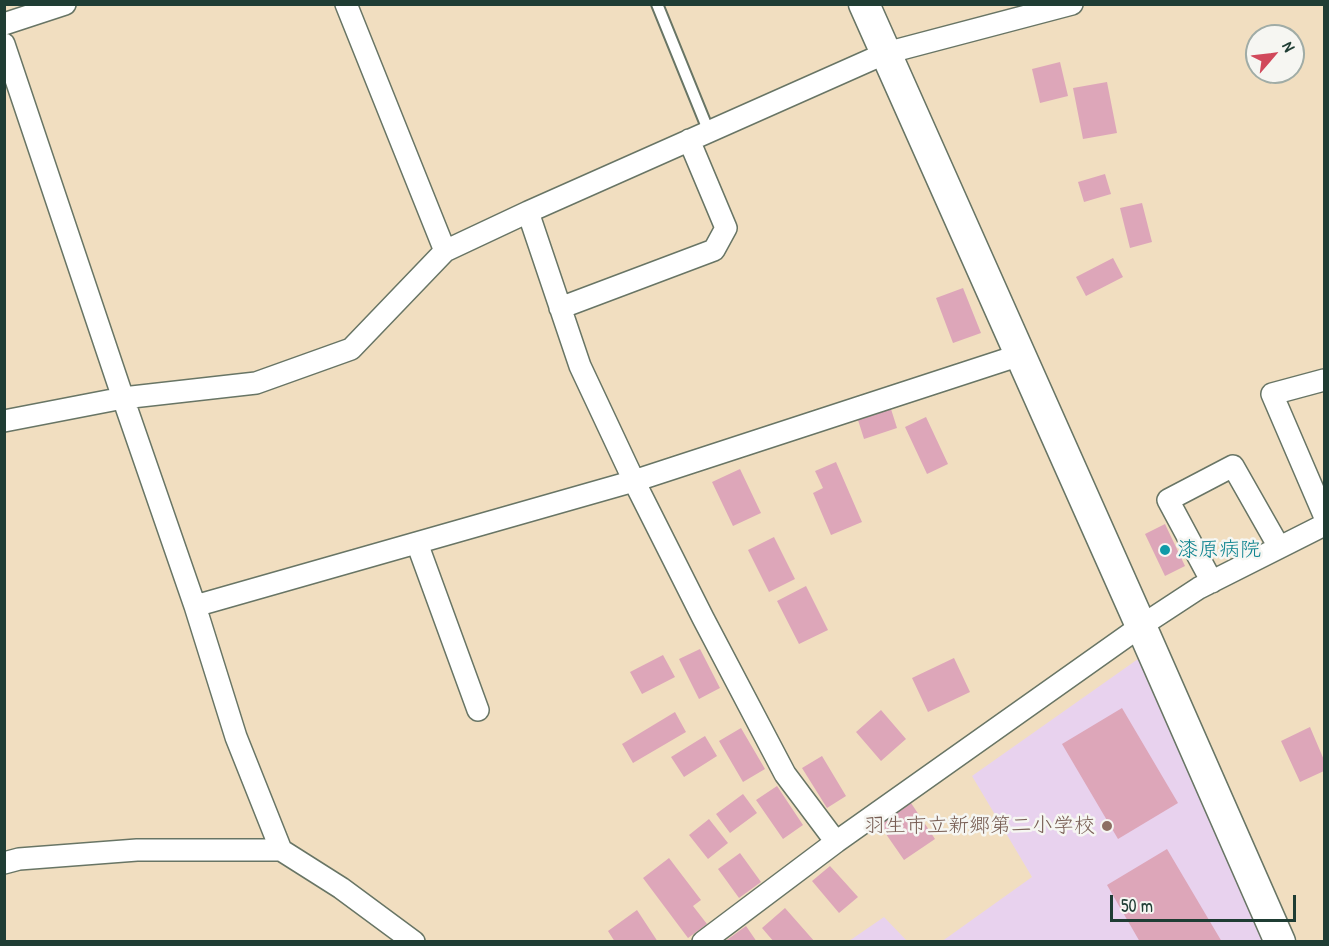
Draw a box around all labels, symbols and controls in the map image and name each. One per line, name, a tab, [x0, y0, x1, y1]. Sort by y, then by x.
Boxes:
north arrow	[1245, 24, 1305, 84]
text: N	[1277, 38, 1301, 55]
place label: 漆原病院	[1177, 537, 1261, 563]
marker: 漆原病院	[1158, 543, 1172, 557]
place label: 羽生市立新郷第二小学校	[864, 813, 1095, 839]
marker: 羽生市立新郷第二小学校	[1100, 819, 1114, 833]
scale bar	[1113, 883, 1299, 921]
text: 50 m	[1121, 893, 1153, 918]

